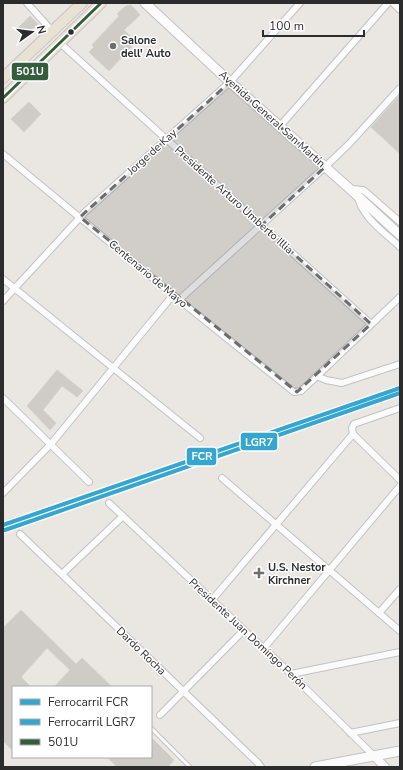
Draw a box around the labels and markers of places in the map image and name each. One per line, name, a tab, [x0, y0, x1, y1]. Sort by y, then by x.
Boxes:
unlabelled marker	[66, 27, 76, 37]
place label: Salone dell' Auto	[121, 33, 171, 61]
marker: Salone dell' Auto	[108, 41, 118, 51]
place label: U.S. Nestor Kirchner	[268, 560, 326, 588]
marker: U.S. Nestor Kirchner	[253, 567, 265, 579]

